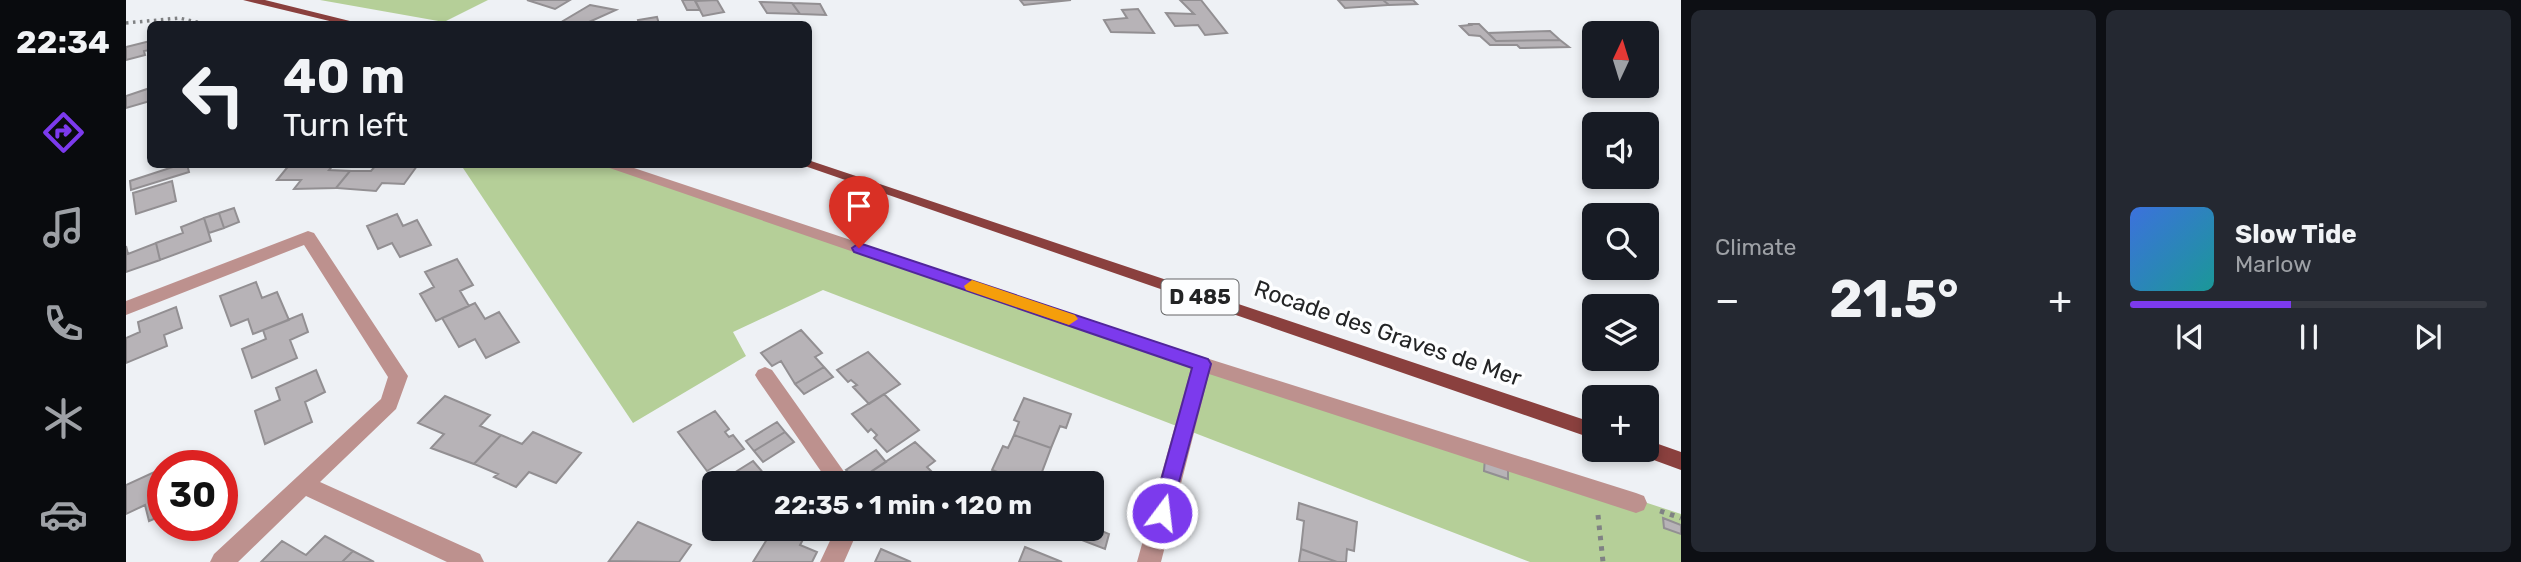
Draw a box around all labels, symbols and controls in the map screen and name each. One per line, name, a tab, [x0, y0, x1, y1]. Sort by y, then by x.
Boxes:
north arrow	[1582, 21, 1659, 98]
map controls	[1582, 21, 1659, 462]
text: 22:34	[16, 23, 110, 61]
text: 40 m	[283, 47, 405, 105]
icon: left	[168, 49, 259, 140]
text: Turn left	[283, 106, 408, 144]
icon: directions	[39, 108, 88, 157]
button: sound	[1582, 112, 1659, 189]
pin	[829, 176, 889, 248]
icon: arrive	[840, 187, 878, 225]
icon: music	[39, 203, 88, 252]
button: search	[1582, 203, 1659, 280]
text: Slow Tide	[2235, 219, 2357, 250]
text: Climate	[1715, 233, 1796, 261]
text: Marlow	[2235, 250, 2312, 278]
text: 21.5°	[1829, 268, 1959, 330]
street label: Rocade des Graves de Mer	[1251, 274, 1526, 392]
text: −	[1715, 277, 1740, 323]
text: +	[2048, 277, 2072, 323]
road number: D 485	[1162, 280, 1238, 314]
button: layers	[1582, 294, 1659, 371]
icon: phone	[39, 299, 88, 348]
icon: previous	[2171, 318, 2209, 356]
icon: pause	[2290, 318, 2328, 356]
icon: next	[2409, 318, 2447, 356]
button: +	[1582, 385, 1659, 462]
icon: climate	[39, 394, 88, 443]
speed limit sign: 30	[147, 450, 238, 541]
position arrow	[1125, 476, 1199, 550]
icon: car	[39, 490, 88, 539]
text: 22:35 · 1 min · 120 m	[774, 490, 1032, 521]

